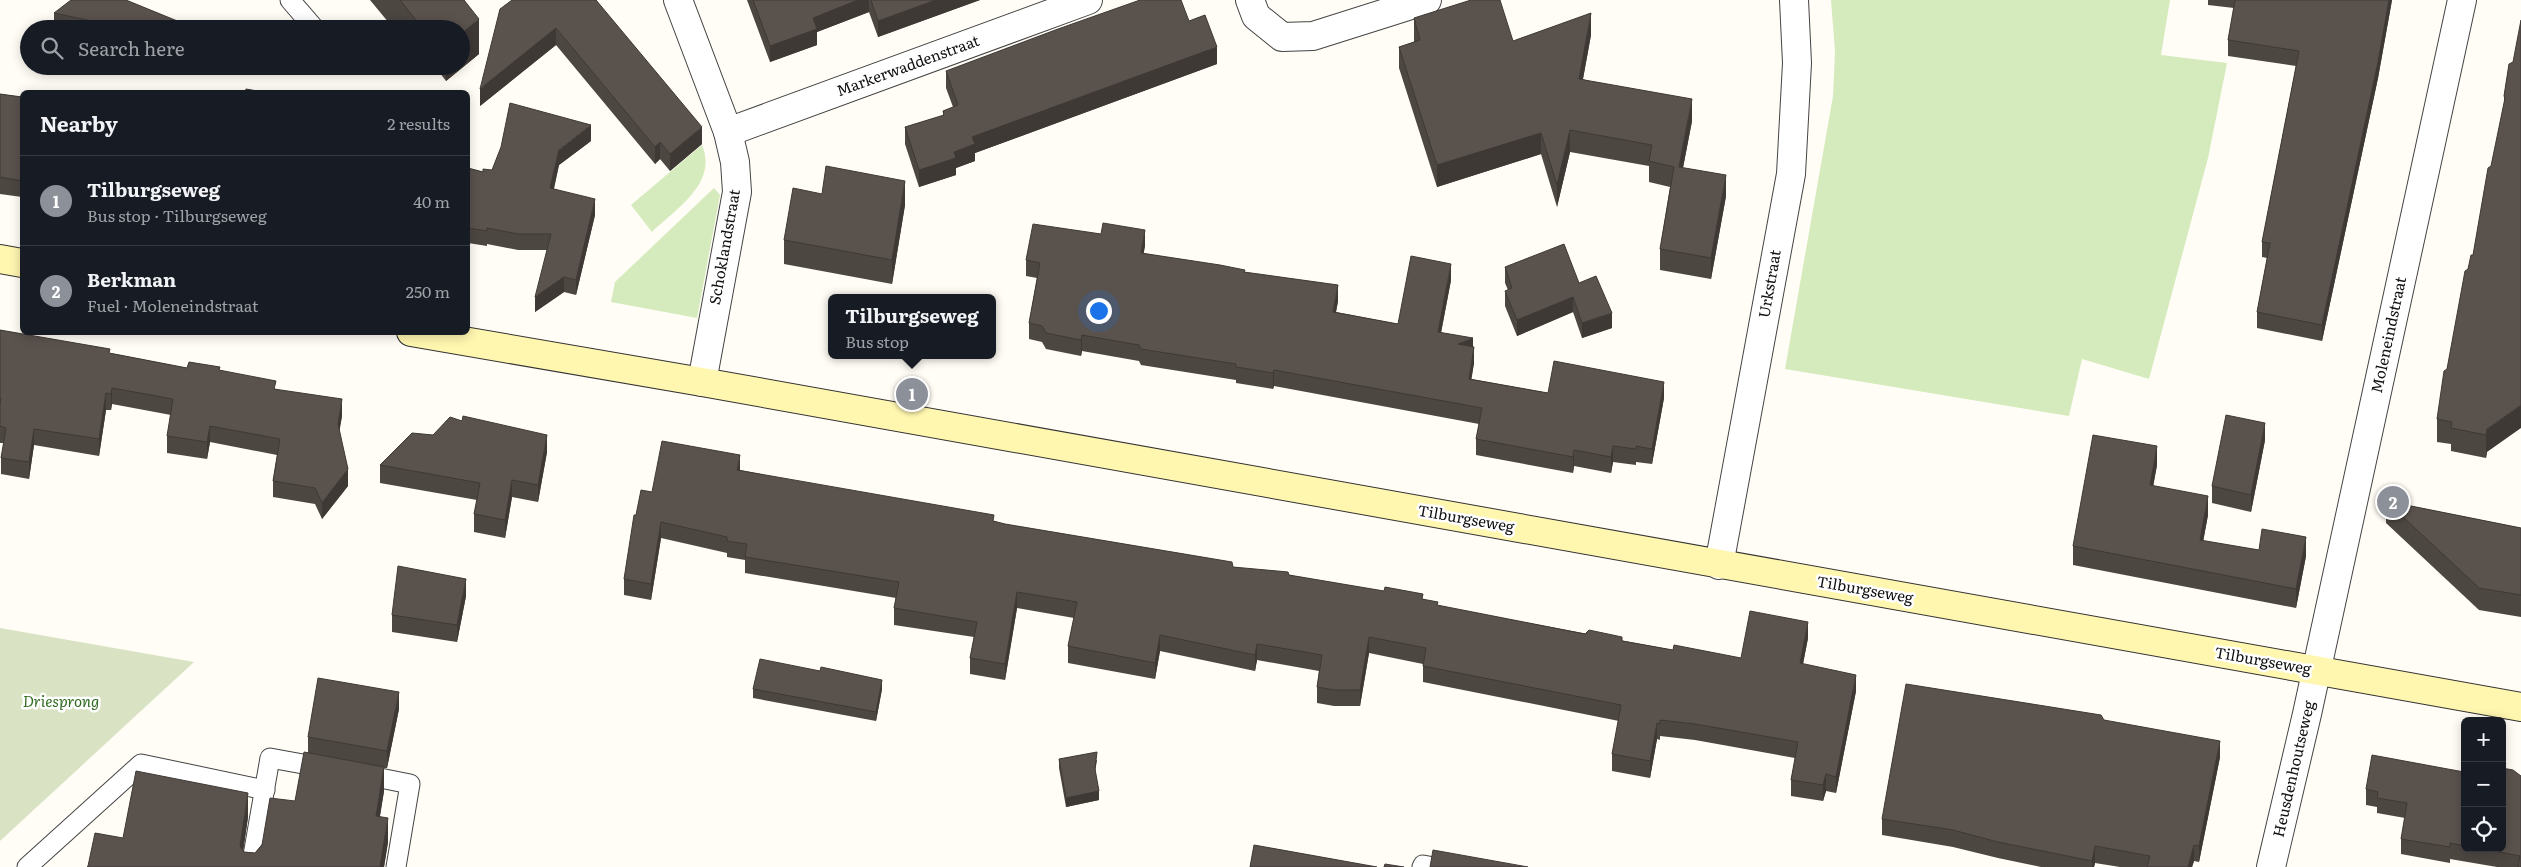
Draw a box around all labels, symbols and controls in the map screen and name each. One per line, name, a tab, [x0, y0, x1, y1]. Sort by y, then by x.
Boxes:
search box	[20, 20, 470, 75]
street label: Markerwaddenstraat	[833, 28, 982, 101]
icon: search	[38, 34, 66, 62]
text: Search here	[78, 34, 185, 62]
text: Nearby	[40, 107, 118, 138]
text: 2 results	[387, 111, 450, 135]
text: Tilburgseweg	[87, 175, 220, 203]
street label: Schoklandstraat	[702, 187, 745, 306]
text: 1	[53, 189, 59, 213]
text: 40 m	[413, 189, 450, 213]
text: Bus stop · Tilburgseweg	[87, 203, 267, 227]
street label: Urkstraat	[1751, 248, 1786, 320]
text: Berkman	[87, 265, 176, 293]
street label: Moleneindstraat	[2364, 274, 2411, 395]
text: 2	[52, 279, 60, 303]
text: 250 m	[406, 279, 450, 303]
text: Fuel · Moleneindstraat	[87, 293, 258, 317]
popup	[828, 294, 996, 359]
your location	[1086, 298, 1112, 324]
text: Tilburgseweg	[845, 301, 979, 329]
text: Bus stop	[845, 329, 909, 353]
pin: 1	[896, 375, 928, 413]
pin: 2	[2377, 483, 2409, 521]
street label: Tilburgseweg	[1416, 498, 1517, 537]
street label: Tilburgseweg	[1815, 569, 1916, 608]
street label: Tilburgseweg	[2213, 640, 2314, 679]
park label: Driesprong	[23, 689, 99, 712]
street label: Heusdenhoutseweg	[2266, 697, 2320, 839]
map controls	[2461, 717, 2506, 852]
button: +	[2461, 717, 2506, 762]
button: −	[2461, 762, 2506, 807]
button: locate	[2461, 807, 2506, 852]

